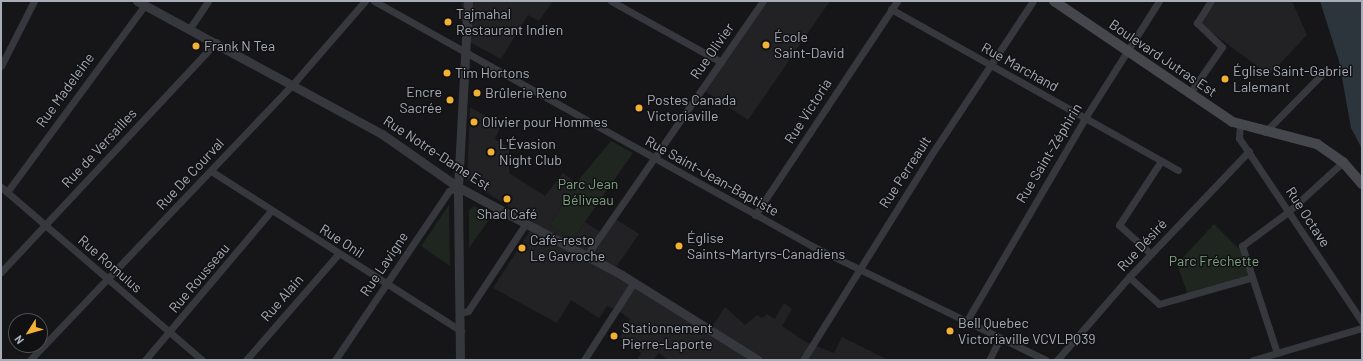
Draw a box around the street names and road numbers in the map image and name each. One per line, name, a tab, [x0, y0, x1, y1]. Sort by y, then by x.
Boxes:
street label: Boulevard Jutras Est	[1106, 16, 1220, 100]
street label: Rue Olivier	[687, 20, 737, 82]
street label: Rue Marchand	[978, 39, 1062, 95]
street label: Rue Madeleine	[32, 50, 98, 130]
street label: Rue Victoria	[781, 75, 835, 147]
street label: Rue Saint-Zéphirin	[1013, 100, 1085, 206]
street label: Rue de Versailles	[58, 105, 140, 191]
street label: Rue Notre-Dame Est	[380, 112, 494, 194]
street label: Rue Saint-Jean-Baptiste	[642, 132, 782, 220]
street label: Rue Perreault	[876, 133, 934, 211]
street label: Rue De Courval	[153, 135, 227, 213]
street label: Rue Octave	[1282, 184, 1334, 250]
street label: Rue Désiré	[1114, 215, 1170, 275]
street label: Rue Onil	[317, 221, 367, 261]
street label: Rue Lavigne	[356, 229, 412, 299]
street label: Rue Romulus	[75, 232, 145, 296]
street label: Rue Rousseau	[165, 240, 233, 316]
street label: Rue Alain	[257, 271, 307, 325]

